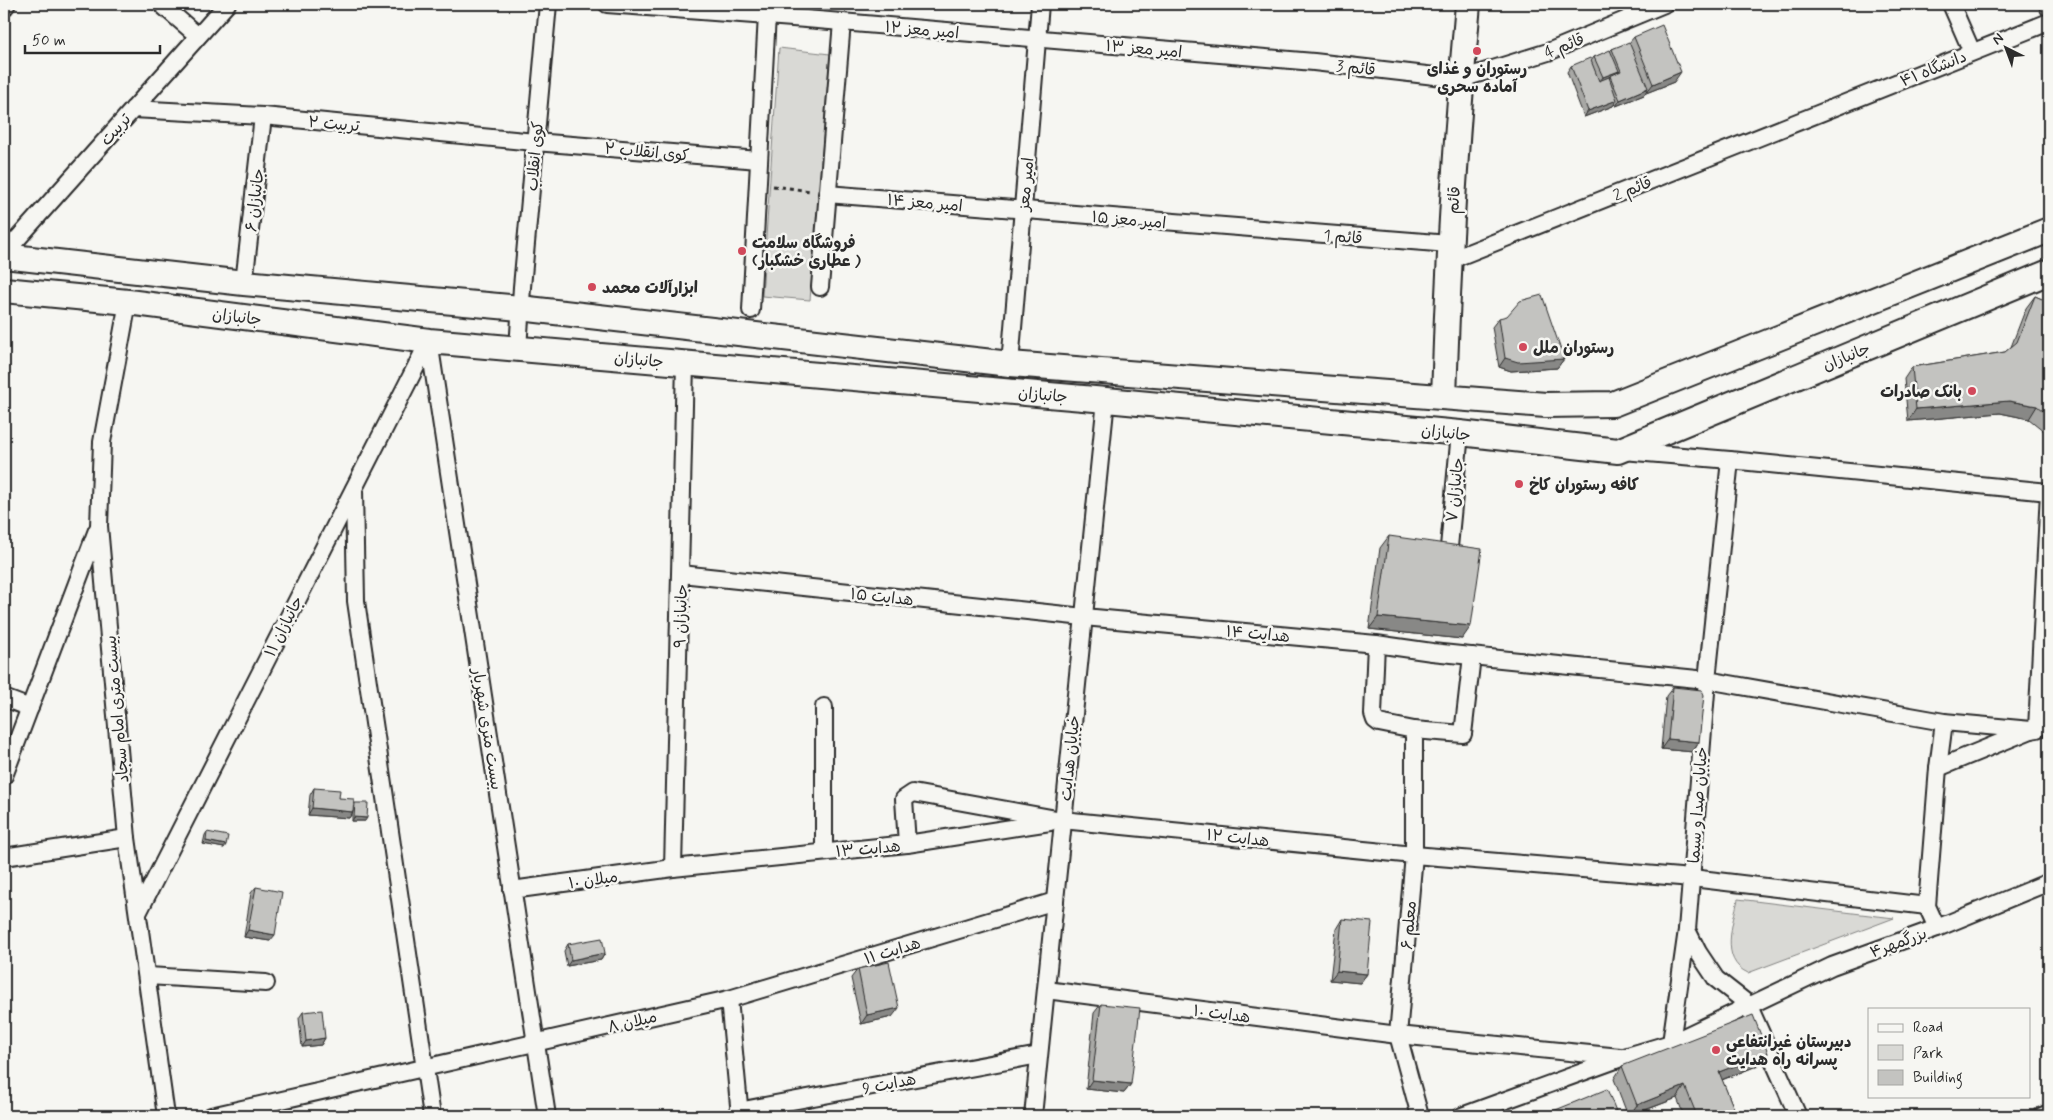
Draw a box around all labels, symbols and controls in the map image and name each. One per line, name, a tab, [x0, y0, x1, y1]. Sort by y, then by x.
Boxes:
street label: امیر معز ۱۲	[884, 17, 960, 44]
scale bar	[25, 22, 160, 54]
north arrow	[1980, 22, 2030, 72]
street label: قائم 4	[1541, 29, 1588, 65]
text: N	[1988, 29, 2007, 49]
text: 50 m	[32, 31, 66, 51]
street label: امیر معز ۱۳	[1105, 36, 1183, 63]
marker: رستوران و غذای آماده سحری	[1471, 45, 1483, 57]
street label: دانشگاه ۴۱	[1897, 47, 1970, 92]
street label: قائم 3	[1335, 56, 1377, 82]
place label: رستوران و غذای آماده سحری	[1427, 59, 1527, 98]
street label: تربیت	[96, 109, 136, 151]
street label: تربیت ۲	[307, 112, 361, 137]
street label: کوی انقلاب	[522, 120, 549, 192]
street label: کوی انقلاب ۲	[604, 138, 690, 167]
street label: امیر معز	[1014, 157, 1039, 214]
street label: جانبازان ۶	[241, 167, 270, 233]
street label: قائم 2	[1610, 172, 1655, 208]
street label: قائم	[1443, 185, 1467, 215]
street label: امیر معز ۱۴	[886, 190, 963, 217]
street label: امیر معز ۱۵	[1091, 207, 1167, 234]
street label: قائم 1	[1322, 225, 1363, 251]
place label: فروشگاه سلامت (عطاری خشکبار )	[752, 233, 861, 272]
marker: فروشگاه سلامت (عطاری خشکبار )	[736, 245, 748, 257]
place label: ابزارآلات محمد	[602, 278, 698, 299]
marker: ابزارآلات محمد	[586, 281, 598, 293]
street label: جانبازان	[211, 304, 263, 331]
place label: رستوران ملل	[1533, 338, 1614, 359]
street label: جانبازان	[1820, 338, 1874, 376]
marker: رستوران ملل	[1517, 341, 1529, 353]
street label: جانبازان	[613, 348, 665, 373]
place label: بانک صادرات	[1880, 382, 1962, 403]
street label: جانبازان	[1017, 383, 1069, 408]
marker: بانک صادرات	[1966, 385, 1978, 397]
street label: جانبازان	[1420, 420, 1472, 447]
street label: جانبازان ۷	[1442, 457, 1469, 524]
place label: کافه رستوران کاخ	[1529, 475, 1639, 496]
marker: کافه رستوران کاخ	[1513, 478, 1525, 490]
street label: جانبازان ۹	[670, 584, 693, 648]
street label: هدایت ۱۵	[849, 584, 914, 611]
street label: جانبازان ۱۱	[260, 593, 309, 661]
street label: هدایت ۱۴	[1225, 621, 1291, 648]
street label: بیست متری امام سجاد	[101, 634, 135, 784]
street label: بیست متری شهریار	[466, 665, 507, 792]
street label: خیابان هدایت	[1056, 714, 1085, 802]
street label: خیابان صدا و سیما	[1684, 746, 1713, 864]
street label: هدایت ۱۲	[1205, 825, 1270, 852]
street label: هدایت ۱۳	[835, 836, 902, 863]
street label: میلان ۱۰	[567, 867, 619, 894]
street label: معلم ۶	[1397, 900, 1423, 951]
street label: بزرگمهر۴	[1867, 923, 1930, 963]
street label: هدایت ۱۱	[862, 933, 923, 970]
street label: هدایت ۱۰	[1192, 1001, 1252, 1028]
street label: میلان ۸	[606, 1007, 659, 1038]
legend	[1868, 1008, 2030, 1098]
text: Road	[1913, 1018, 1943, 1038]
place label: دبیرستان غیرانتفاعی پسرانه راه هدایت	[1726, 1032, 1851, 1071]
marker: دبیرستان غیرانتفاعی پسرانه راه هدایت	[1710, 1044, 1722, 1056]
text: Park	[1913, 1044, 1943, 1064]
text: Building	[1913, 1068, 1963, 1089]
street label: هدایت 9	[861, 1069, 918, 1100]

